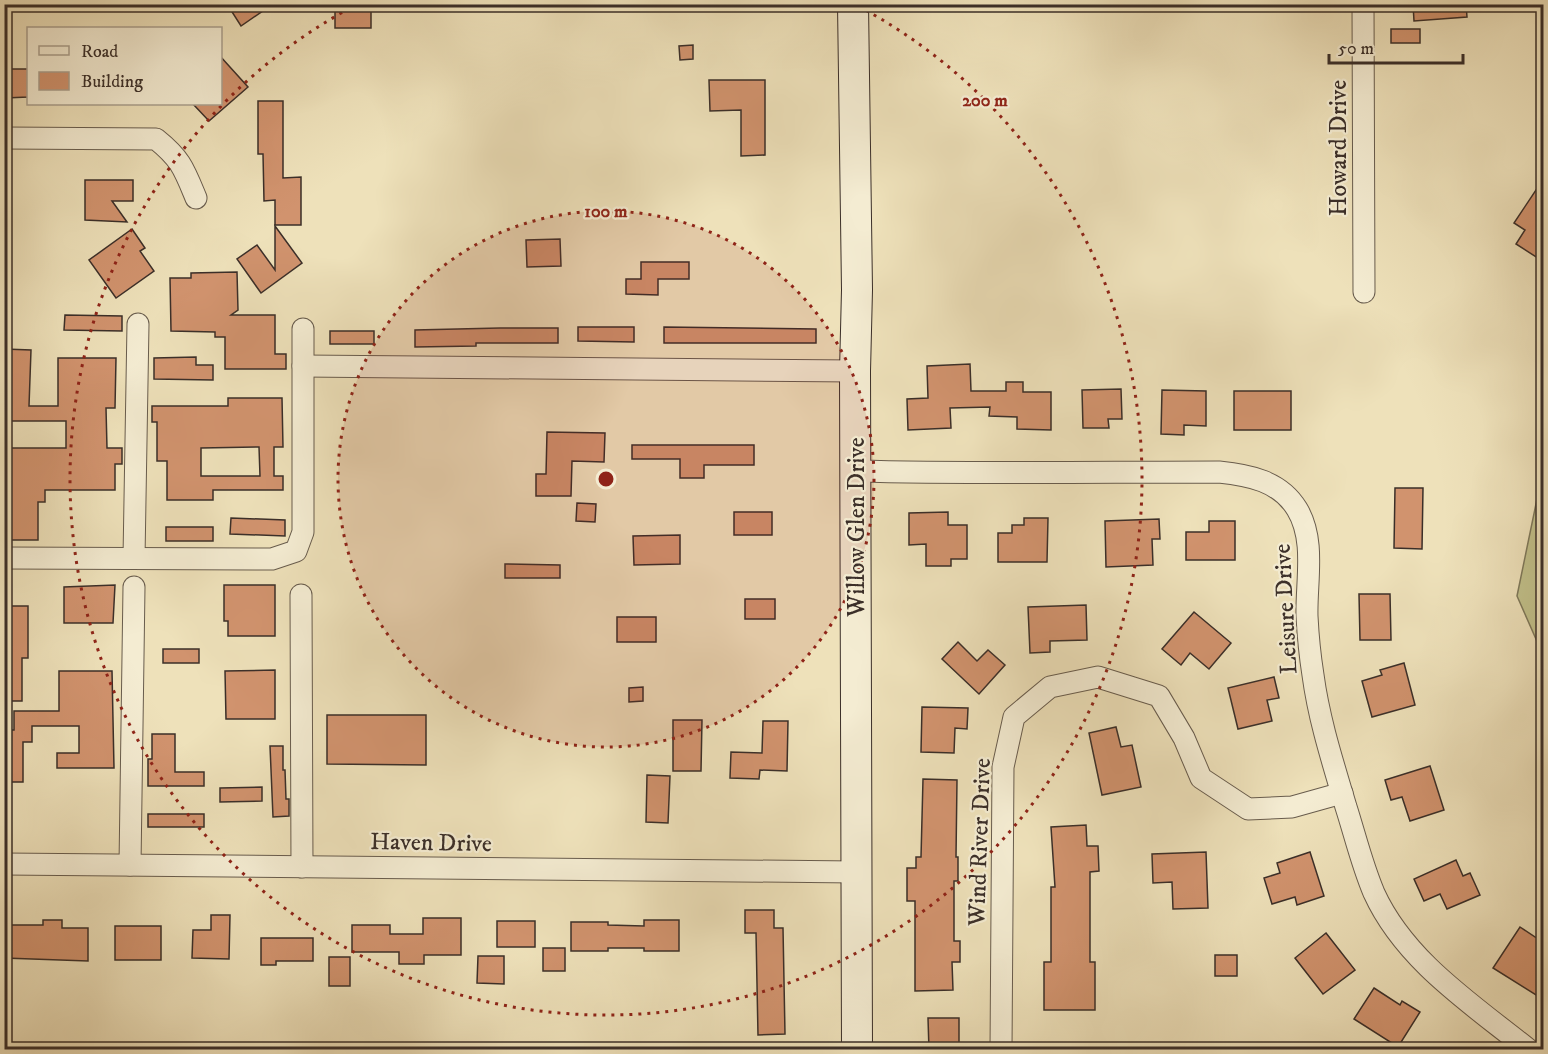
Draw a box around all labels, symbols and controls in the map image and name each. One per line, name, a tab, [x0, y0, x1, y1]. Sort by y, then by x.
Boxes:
legend	[27, 27, 222, 105]
scale bar	[1329, 27, 1462, 65]
text: 50 m	[1338, 38, 1374, 60]
text: Road	[81, 41, 118, 63]
text: Building	[81, 71, 143, 93]
street label: Howard Drive	[1324, 80, 1354, 216]
text: 200 m	[962, 90, 1008, 112]
text: 100 m	[584, 201, 628, 223]
street label: Willow Glen Drive	[842, 437, 872, 618]
centre of rings	[596, 469, 616, 489]
street label: Leisure Drive	[1268, 543, 1304, 675]
street label: Wind River Drive	[962, 758, 998, 927]
street label: Haven Drive	[370, 827, 492, 859]

